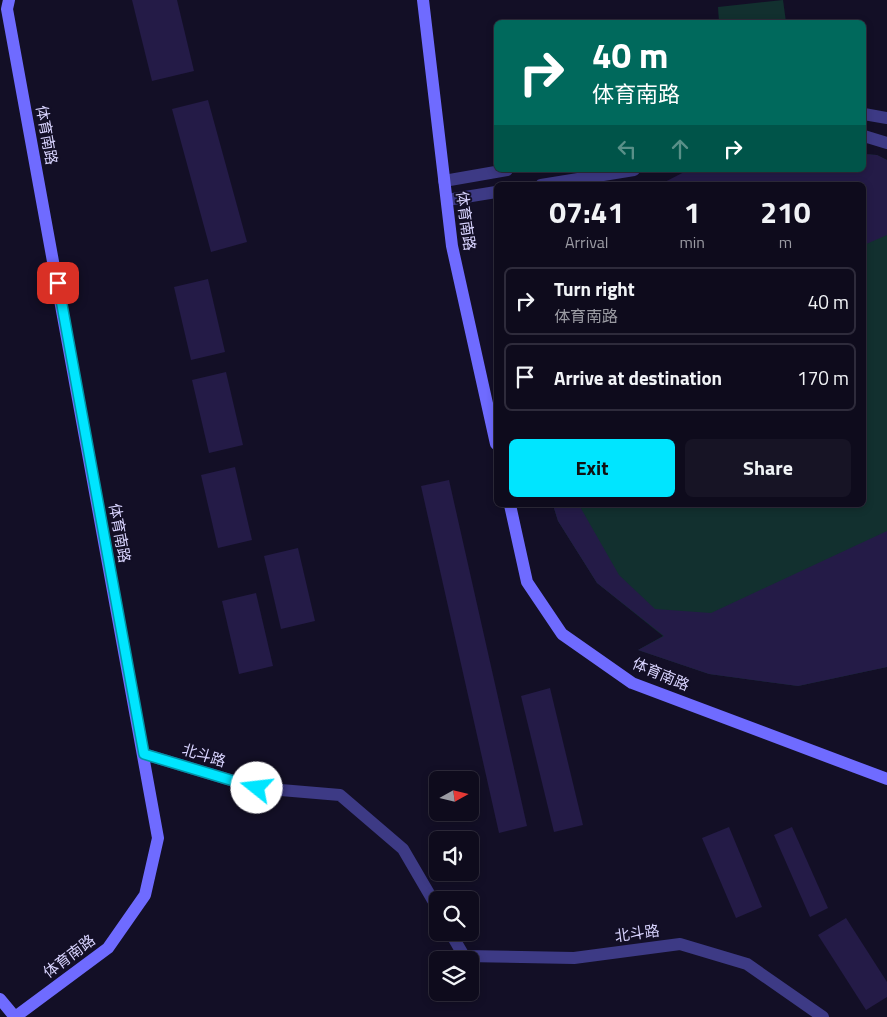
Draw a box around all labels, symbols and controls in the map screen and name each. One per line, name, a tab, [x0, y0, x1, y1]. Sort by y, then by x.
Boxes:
text: 40 m	[592, 28, 668, 82]
icon: right	[509, 40, 574, 105]
text: 体育南路	[592, 77, 680, 111]
street label: 体育南路	[30, 103, 64, 167]
icon: left	[613, 135, 641, 163]
icon: ahead	[666, 135, 694, 163]
icon: right	[719, 135, 747, 163]
text: 07:41	[549, 189, 624, 235]
text: 1	[684, 189, 701, 235]
text: 210	[760, 189, 811, 235]
street label: 体育南路	[450, 190, 482, 252]
text: Arrival	[565, 230, 608, 254]
text: min	[679, 230, 705, 254]
text: m	[779, 230, 792, 254]
pin	[37, 262, 79, 304]
icon: arrive	[44, 269, 72, 297]
text: Turn right	[554, 274, 635, 303]
icon: right	[511, 287, 539, 315]
text: 40 m	[808, 287, 849, 316]
text: 体育南路	[554, 304, 618, 328]
icon: arrive	[511, 363, 539, 391]
text: Arrive at destination	[554, 363, 722, 392]
text: 170 m	[797, 363, 849, 392]
button: Exit	[509, 439, 675, 497]
button: Share	[685, 439, 851, 497]
street label: 体育南路	[103, 501, 137, 565]
street label: 体育南路	[629, 652, 693, 696]
street label: 北斗路	[179, 737, 229, 773]
position arrow	[230, 761, 282, 813]
north arrow	[429, 771, 479, 821]
map controls	[429, 771, 479, 1001]
button: sound	[429, 831, 479, 881]
button: search	[429, 891, 479, 941]
street label: 北斗路	[613, 918, 661, 948]
street label: 体育南路	[38, 929, 100, 983]
button: layers	[429, 951, 479, 1001]

